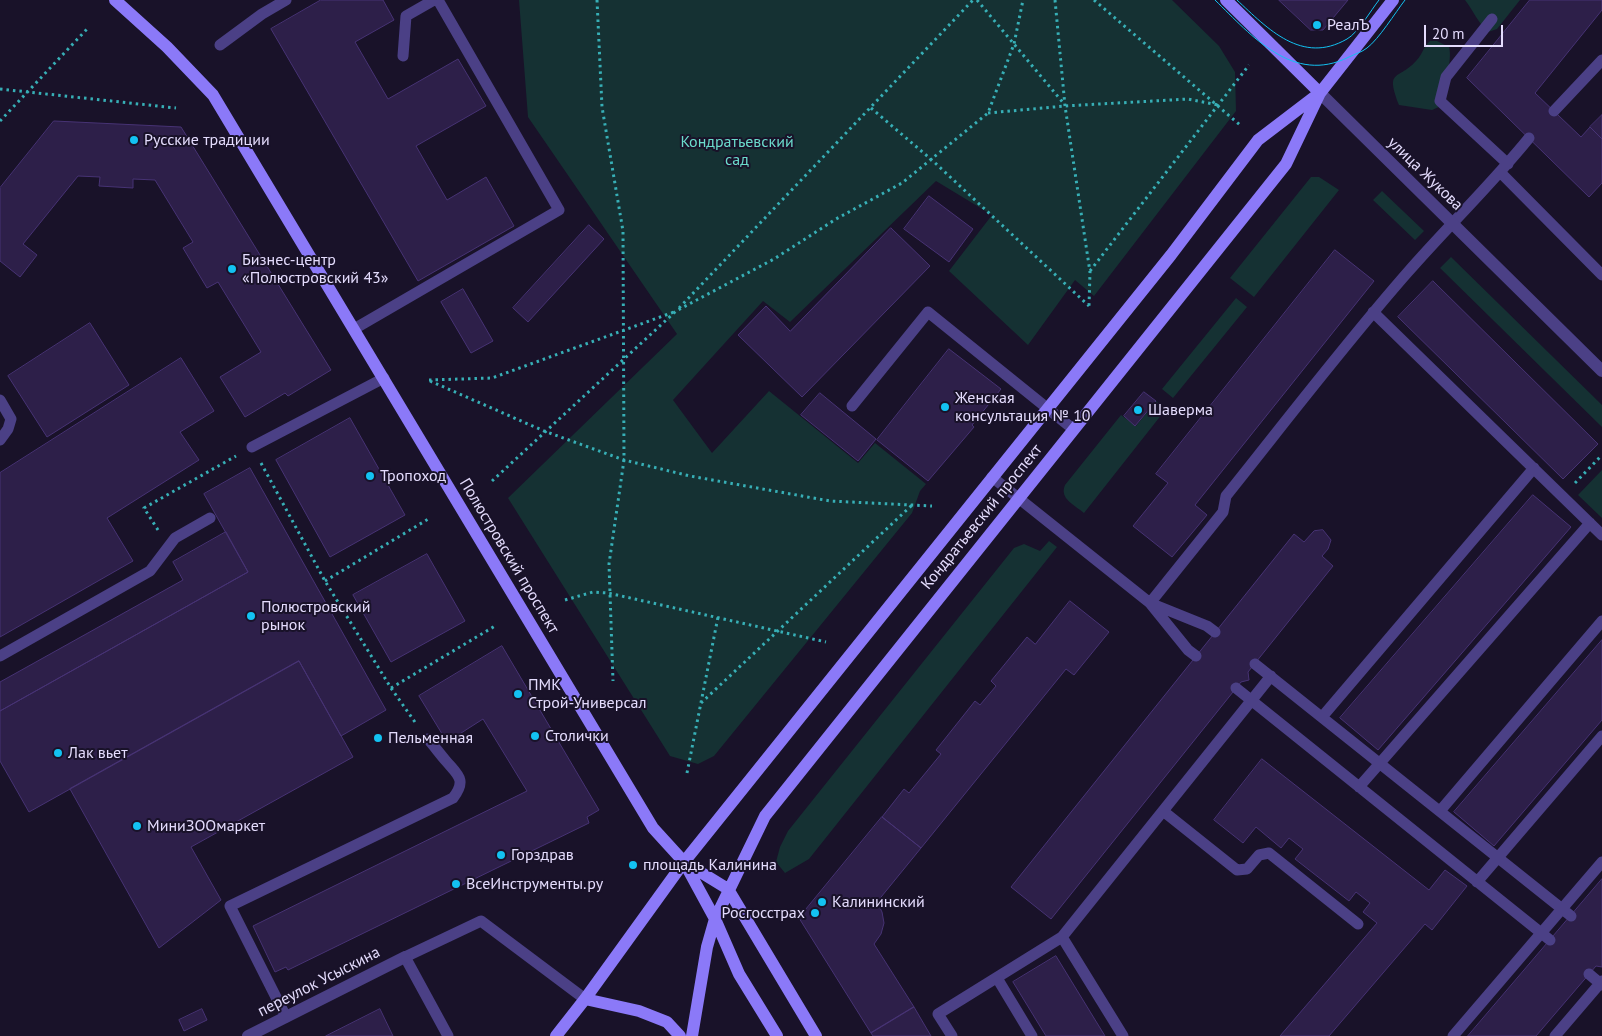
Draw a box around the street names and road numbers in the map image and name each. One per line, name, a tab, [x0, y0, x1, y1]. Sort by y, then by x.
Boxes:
street label: улица Жукова	[1383, 133, 1467, 215]
street label: Кондратьевский проспект	[918, 441, 1046, 593]
street label: Полюстровский проспект	[455, 475, 563, 637]
street label: переулок Усыскина	[255, 943, 383, 1021]

